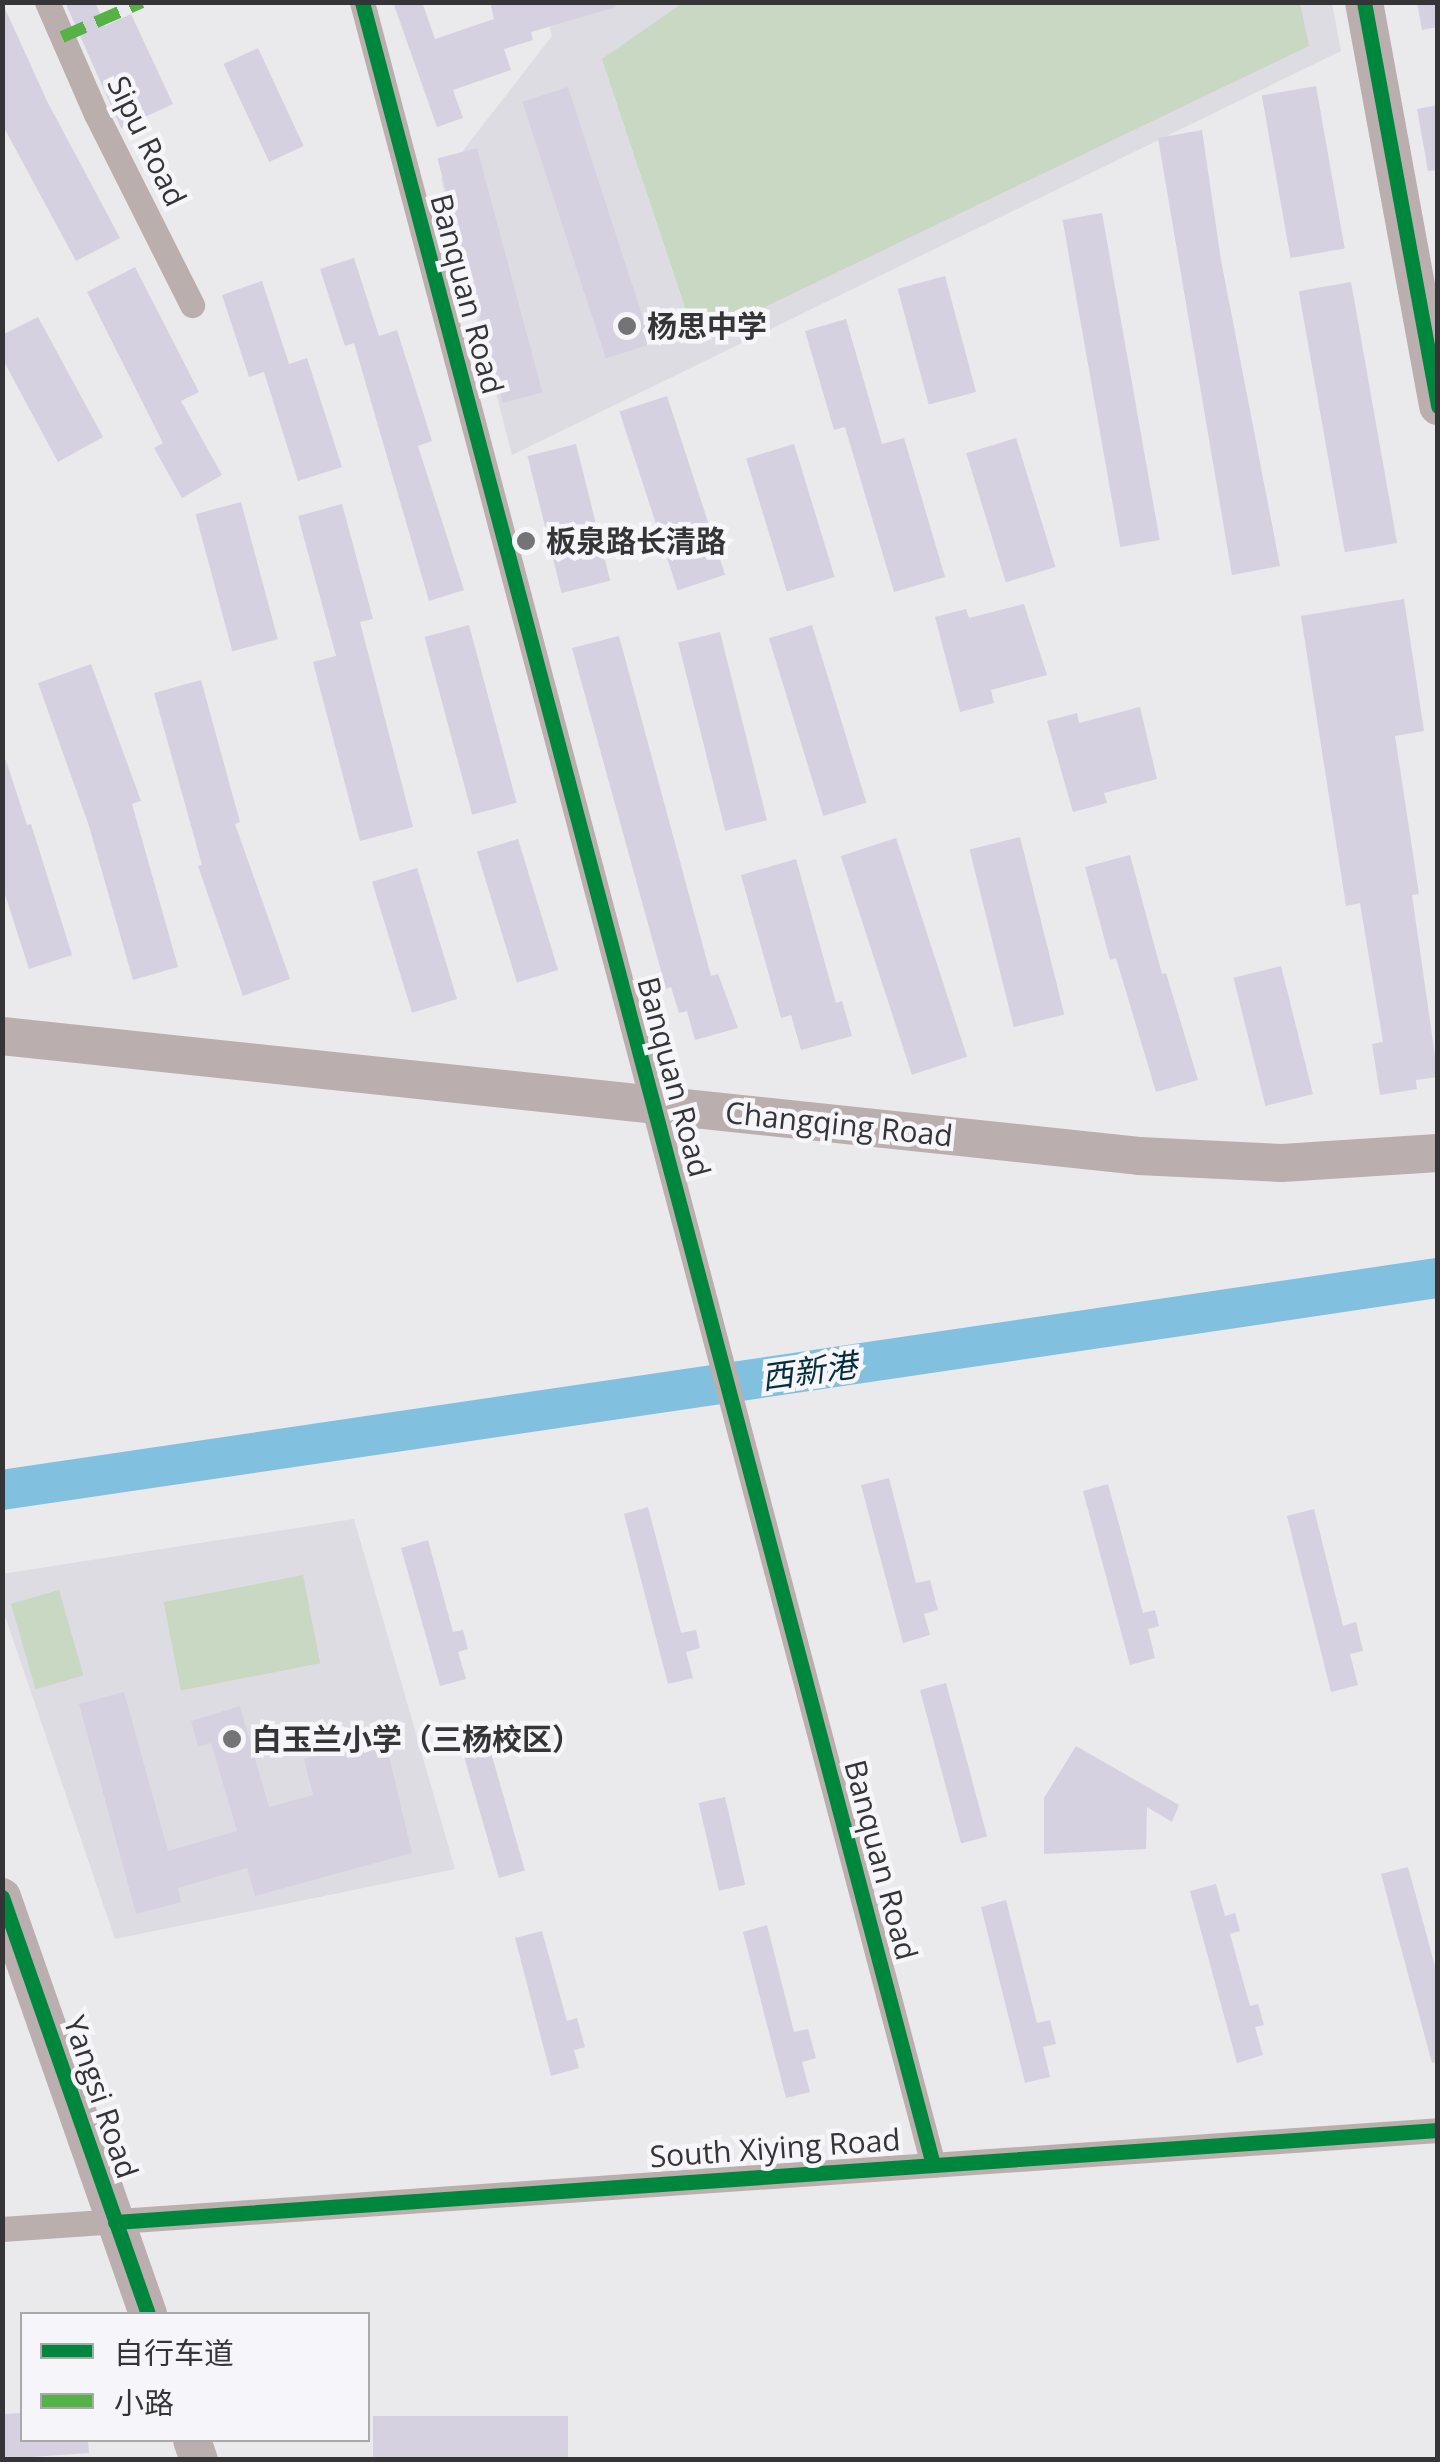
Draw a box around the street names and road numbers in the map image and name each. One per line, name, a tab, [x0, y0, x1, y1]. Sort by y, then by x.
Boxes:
street label: Sipu Road	[100, 70, 194, 212]
street label: Banquan Road	[423, 190, 511, 398]
street label: Banquan Road	[630, 973, 718, 1181]
street label: Changqing Road	[723, 1094, 955, 1154]
street label: Banquan Road	[837, 1756, 925, 1964]
street label: Yangsi Road	[56, 2011, 146, 2183]
street label: South Xiying Road	[648, 2121, 902, 2175]

